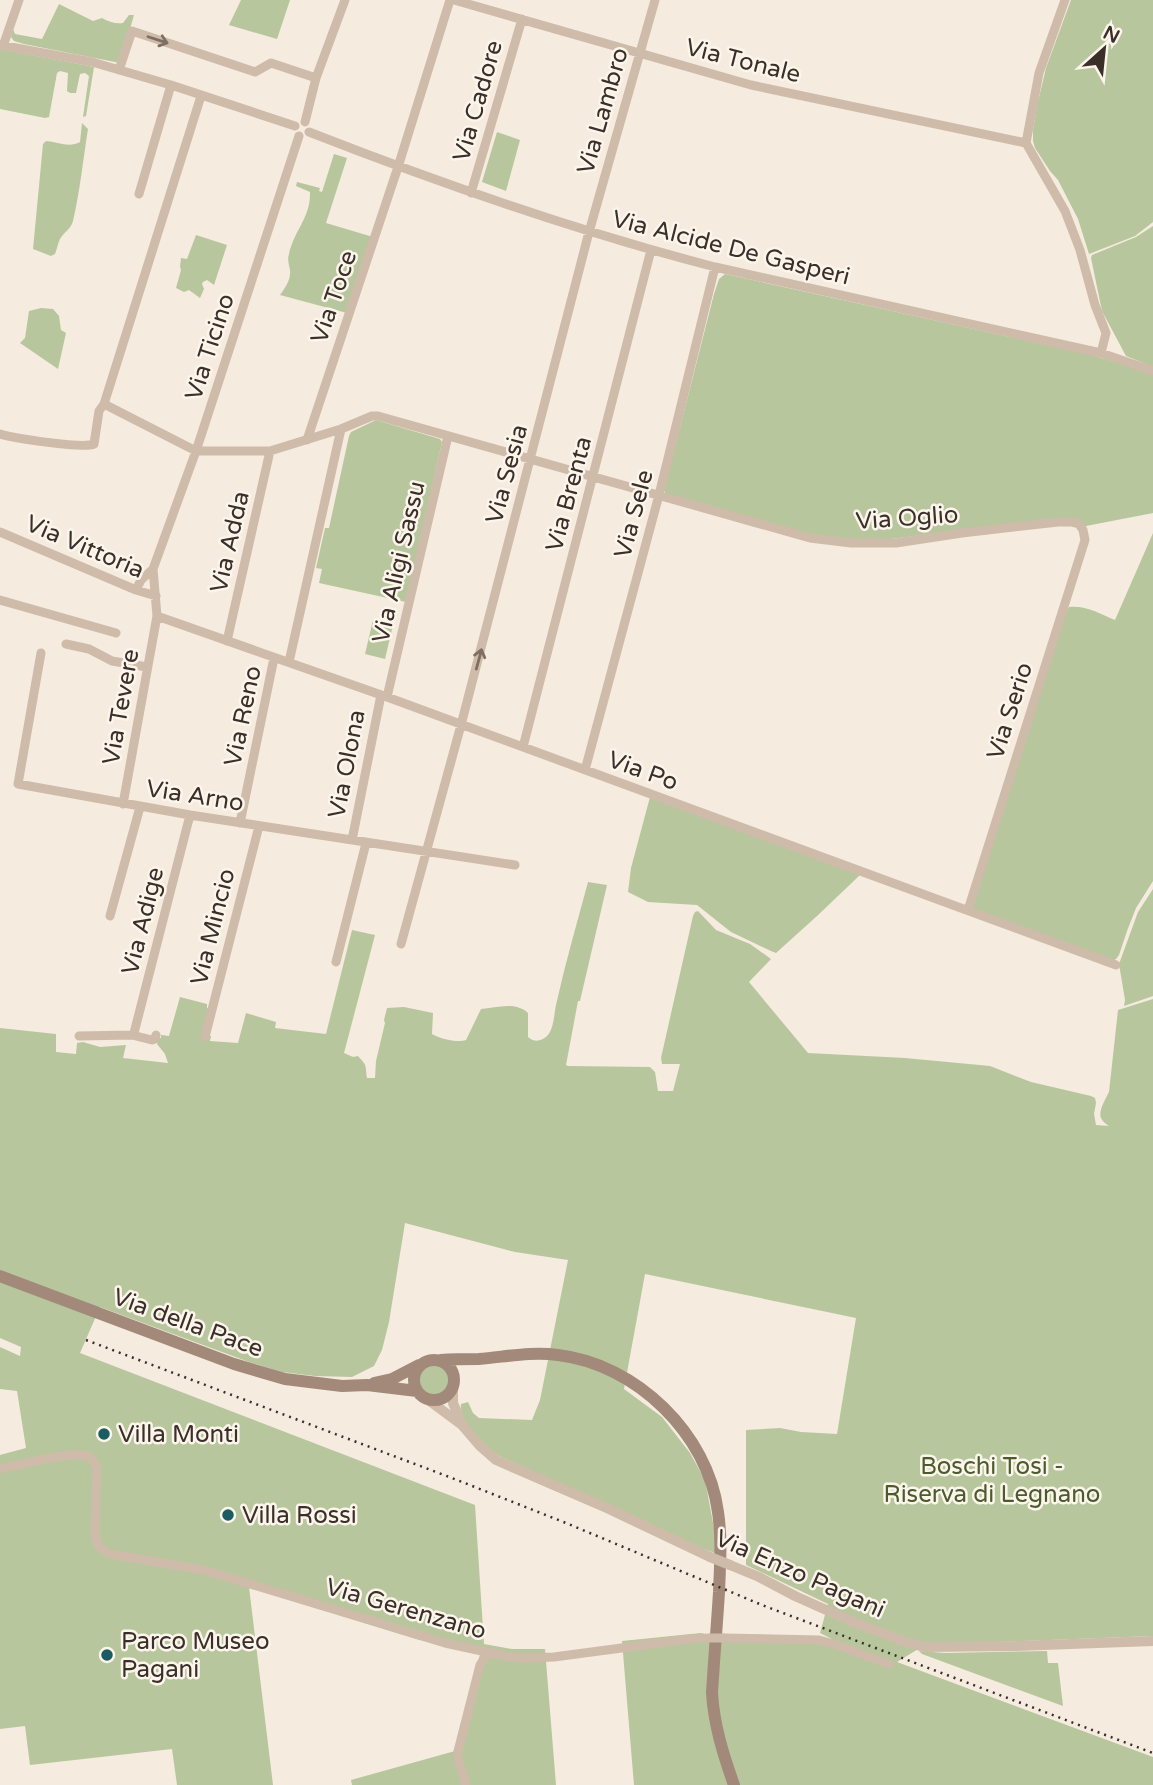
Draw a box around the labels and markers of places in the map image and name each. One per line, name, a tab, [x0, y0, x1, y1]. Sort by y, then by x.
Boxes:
place label: Villa Monti	[118, 1420, 239, 1449]
marker: Villa Monti	[96, 1426, 112, 1442]
place label: Villa Rossi	[242, 1501, 357, 1530]
marker: Villa Rossi	[220, 1507, 236, 1523]
place label: Parco Museo Pagani	[121, 1627, 270, 1684]
marker: Parco Museo Pagani	[99, 1647, 115, 1663]

